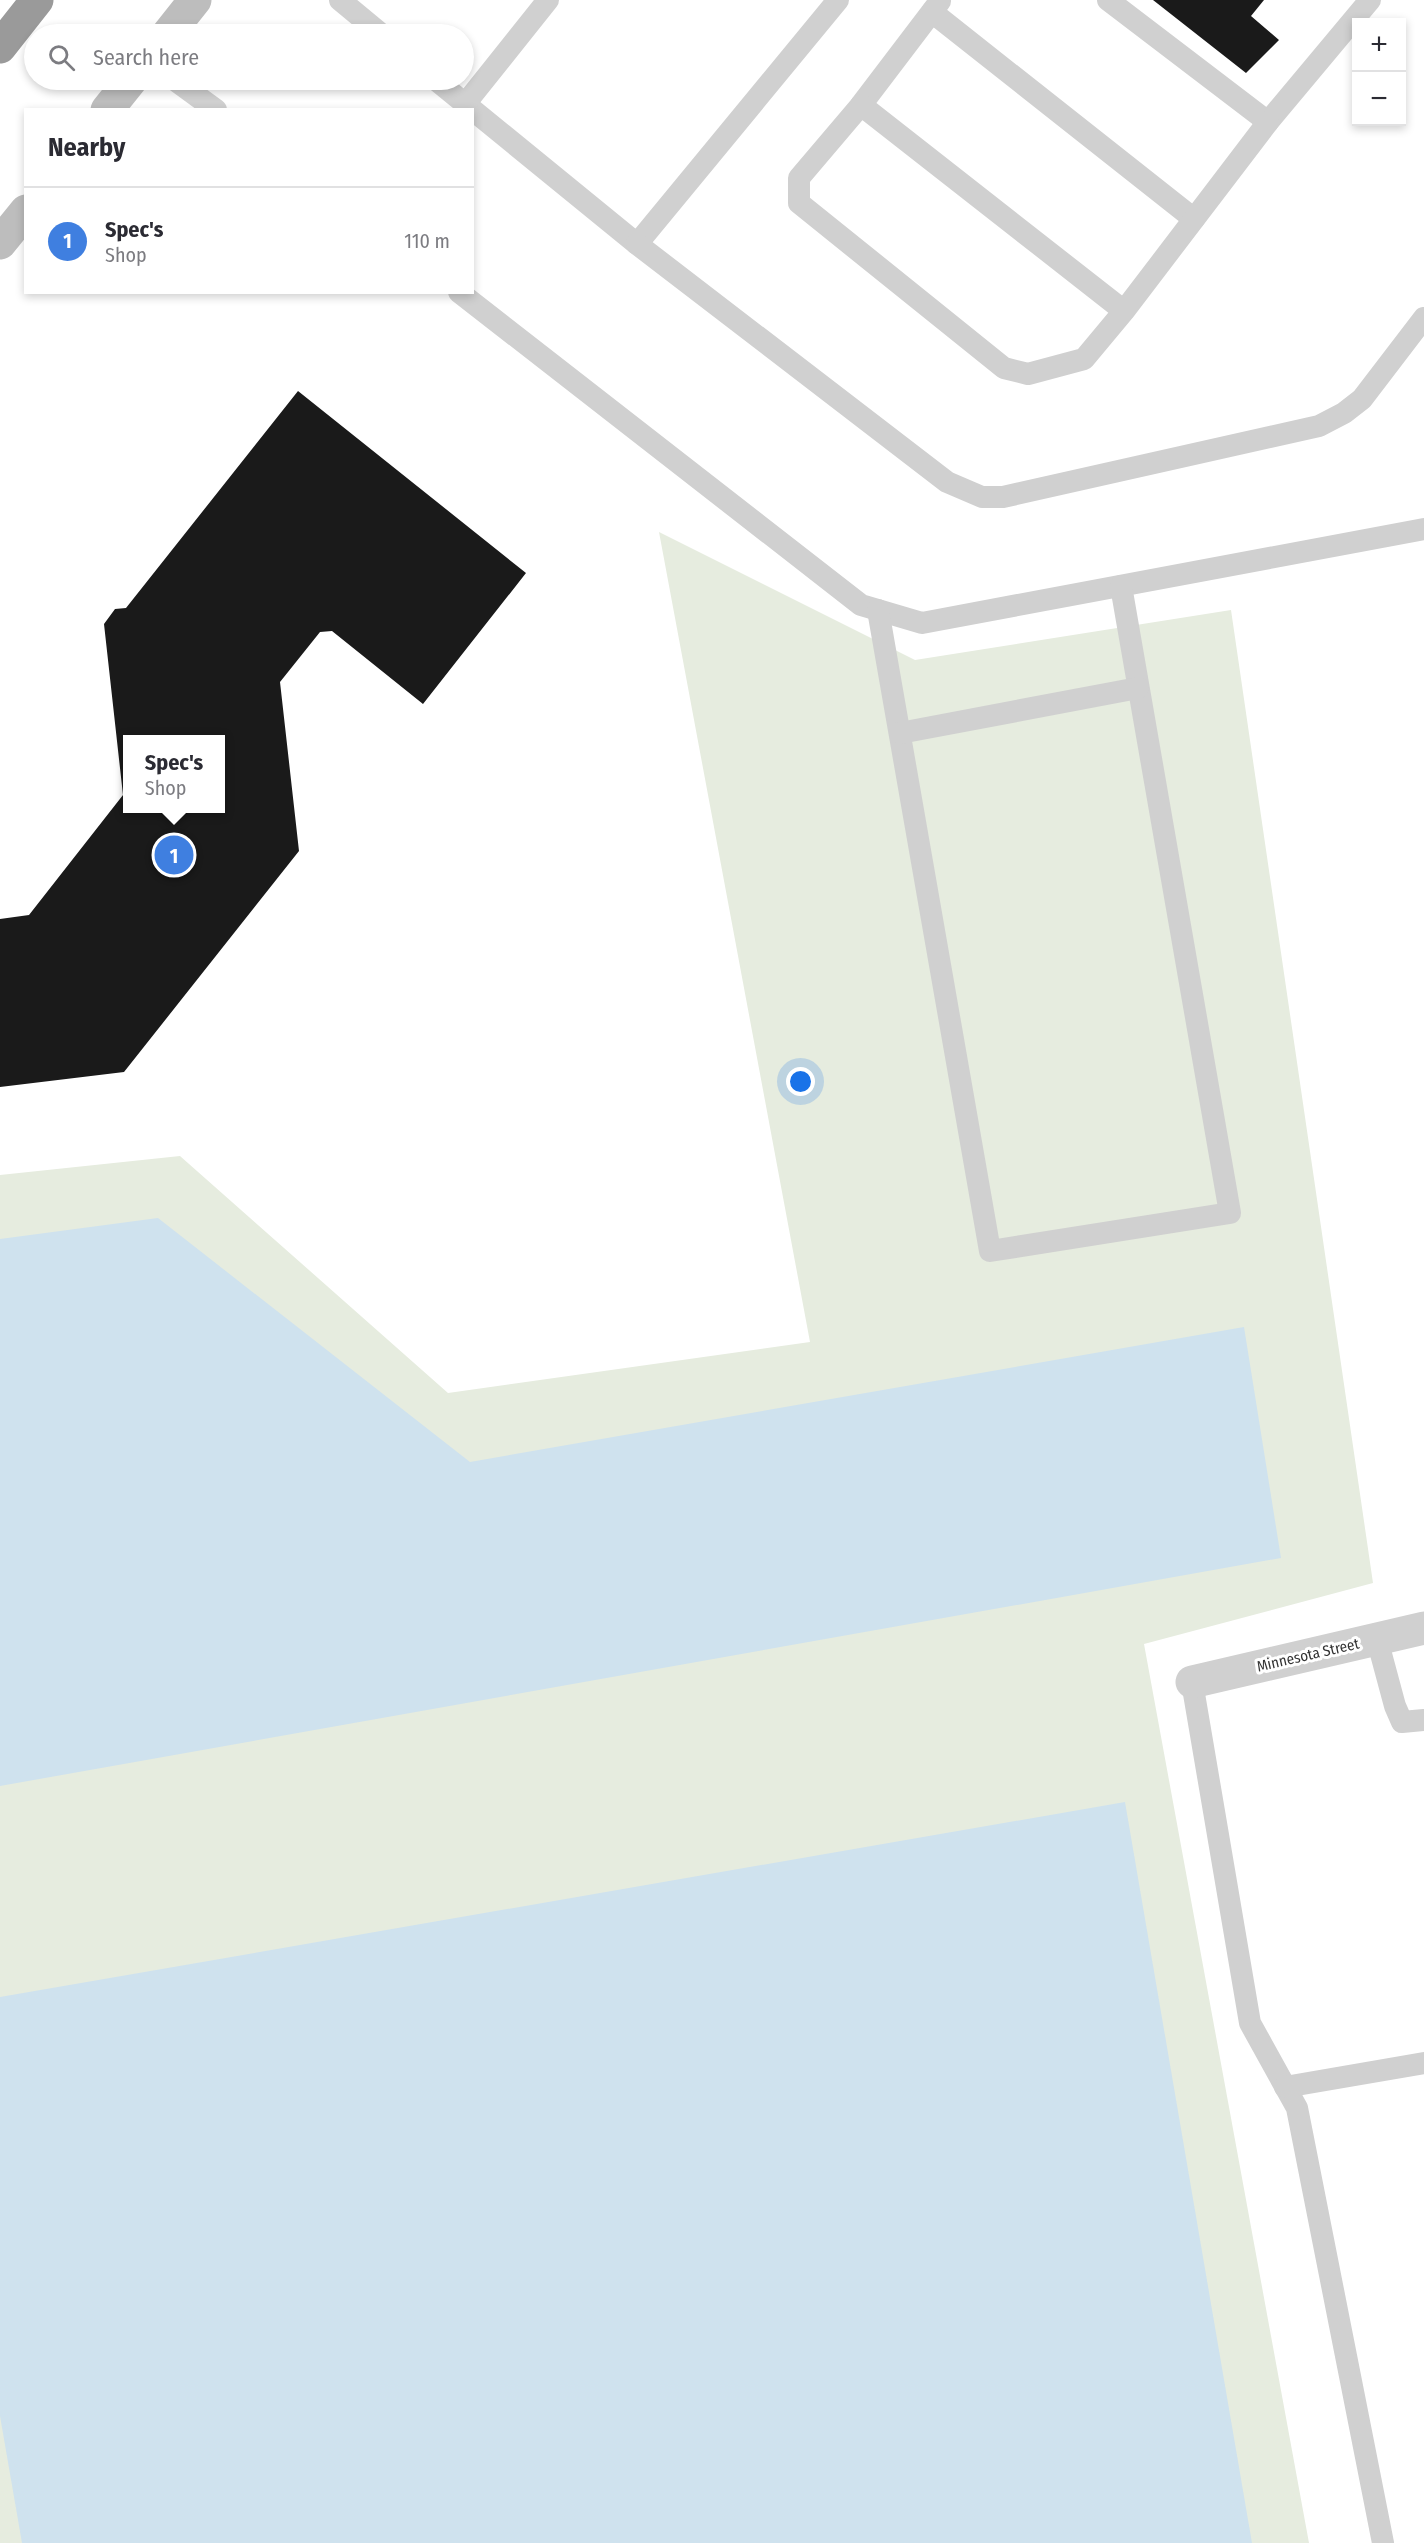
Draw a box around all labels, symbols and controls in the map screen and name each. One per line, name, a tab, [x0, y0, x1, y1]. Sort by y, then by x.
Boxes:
map controls	[1352, 18, 1406, 126]
button: +	[1352, 18, 1406, 72]
search box	[24, 24, 474, 90]
icon: search	[45, 41, 78, 74]
text: Search here	[93, 44, 199, 71]
button: −	[1352, 72, 1406, 126]
text: Nearby	[48, 132, 125, 163]
text: Spec's	[105, 216, 163, 243]
text: 1	[63, 229, 72, 253]
text: 110 m	[404, 229, 450, 253]
text: Shop	[105, 243, 147, 267]
popup	[123, 735, 225, 813]
text: Spec's	[145, 749, 203, 776]
text: Shop	[145, 776, 186, 800]
pin: 1	[154, 832, 194, 878]
your location	[786, 1067, 815, 1096]
street label: Minnesota Street	[1255, 1634, 1361, 1676]

